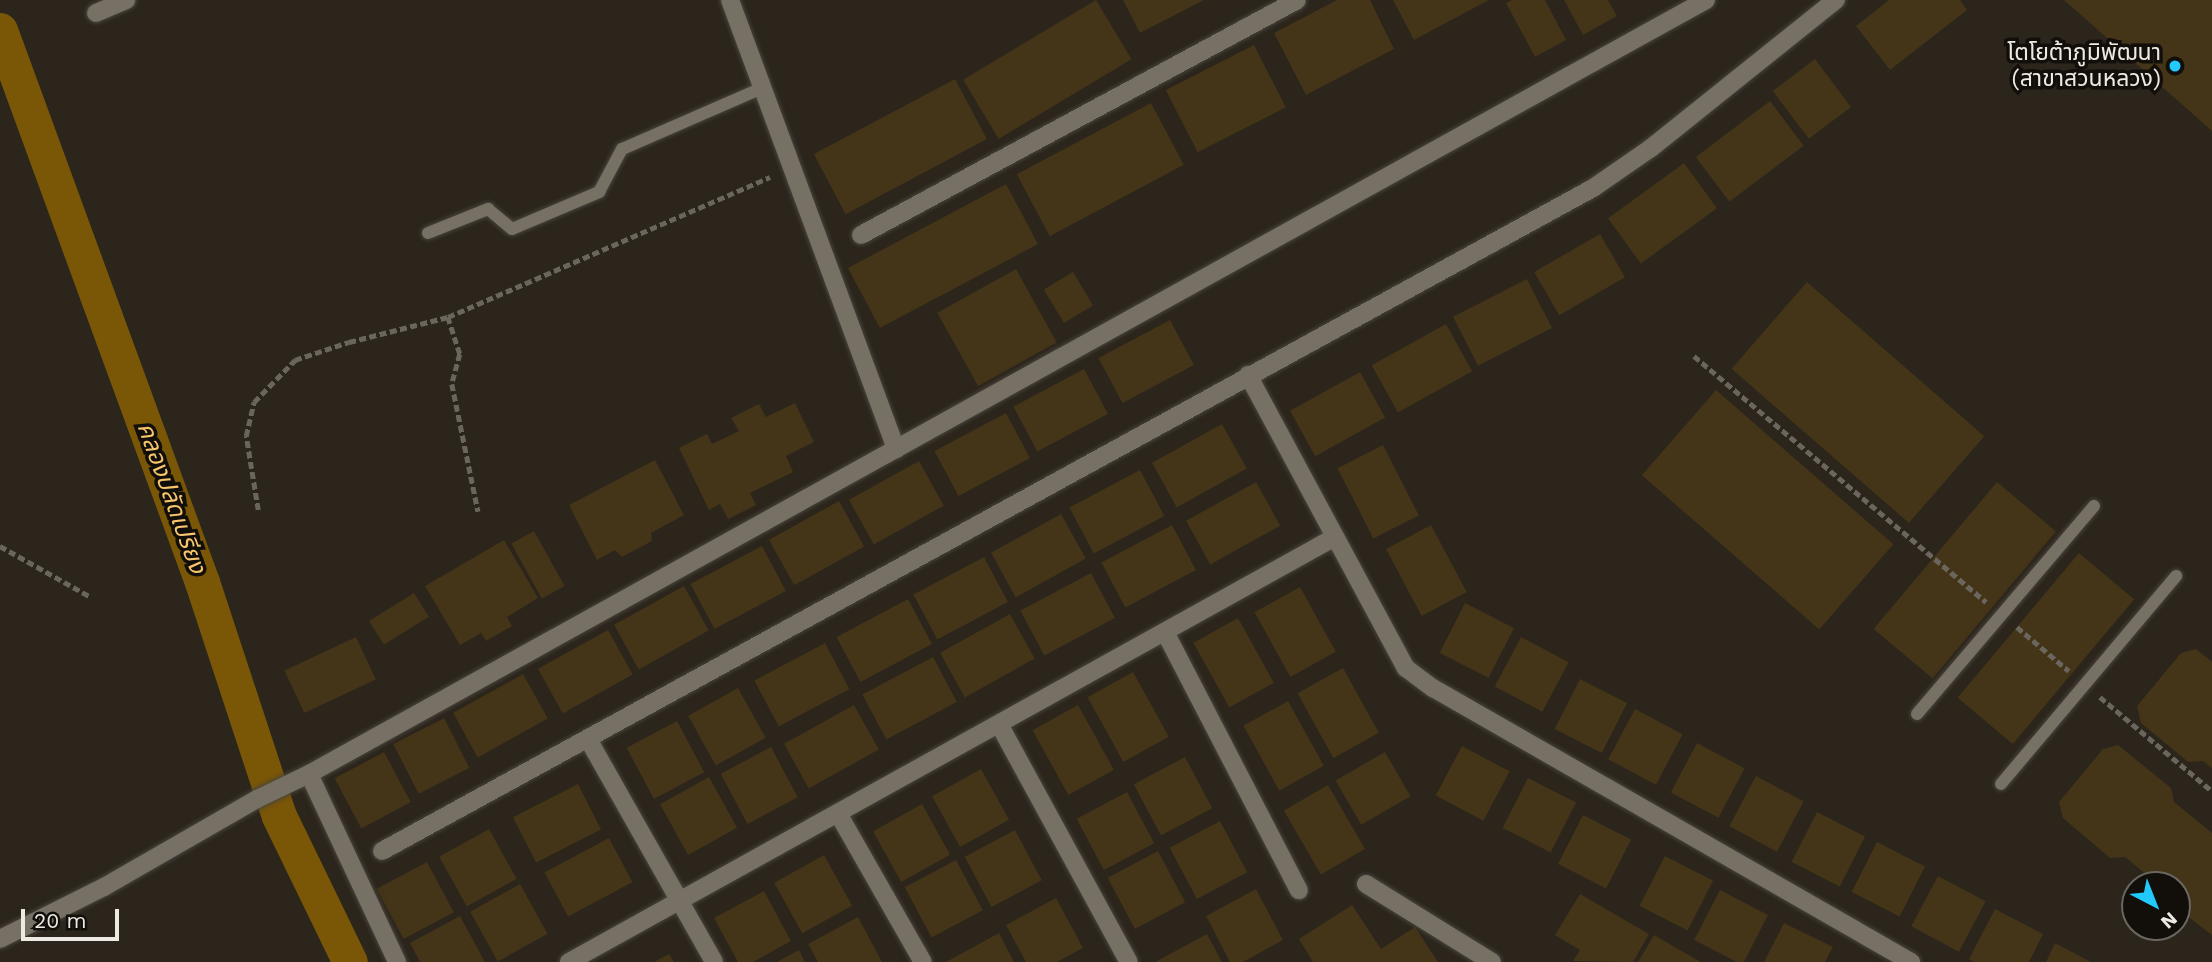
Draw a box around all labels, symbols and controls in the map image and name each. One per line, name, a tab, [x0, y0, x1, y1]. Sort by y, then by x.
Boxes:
place label: โตโยต้าภูมิพัฒนา (สาขาสวนหลวง)	[2007, 39, 2161, 93]
marker: โตโยต้าภูมิพัฒนา (สาขาสวนหลวง)	[2167, 58, 2183, 74]
water label: คลองปลัดเปรียง	[130, 419, 212, 577]
north arrow	[2121, 871, 2191, 941]
scale bar	[24, 895, 122, 939]
text: N	[2156, 907, 2182, 934]
text: 20 m	[34, 908, 86, 933]

